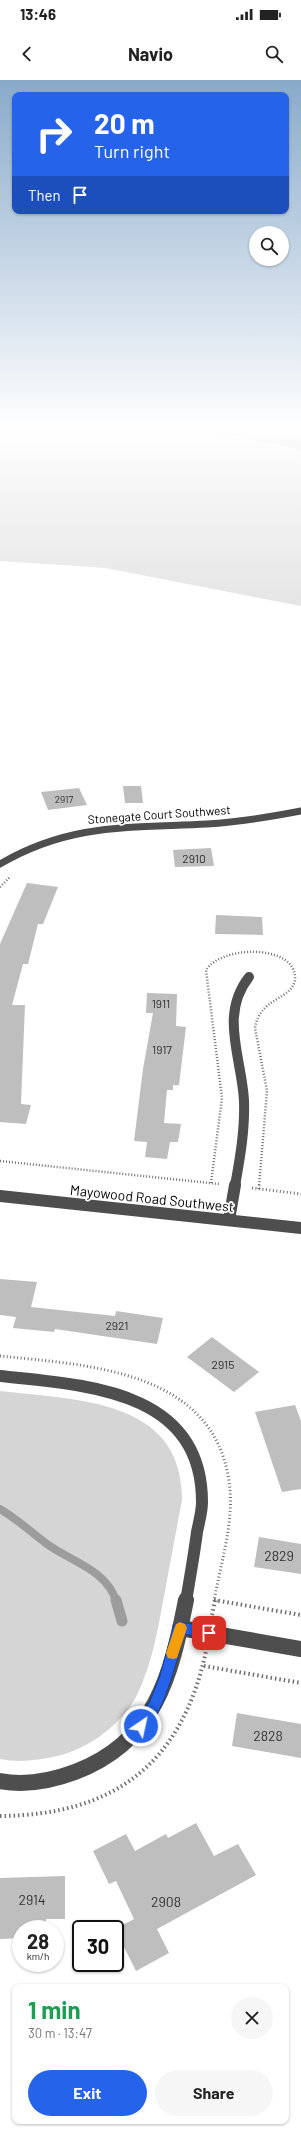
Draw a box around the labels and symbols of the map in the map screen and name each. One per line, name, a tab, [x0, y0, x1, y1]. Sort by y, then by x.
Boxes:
house number: 2917	[55, 793, 74, 805]
street label: Stonegate Court Southwest	[87, 802, 231, 826]
house number: 2910	[182, 851, 206, 865]
house number: 1911	[152, 996, 170, 1010]
house number: 1917	[152, 1042, 172, 1056]
street label: Mayowood Road Southwest	[69, 1181, 235, 1215]
house number: 2921	[105, 1318, 129, 1332]
house number: 2915	[212, 1357, 234, 1371]
house number: 2829	[264, 1547, 294, 1564]
pin	[192, 1616, 226, 1650]
position arrow	[120, 1705, 162, 1747]
house number: 2828	[253, 1727, 283, 1744]
house number: 2914	[18, 1891, 46, 1908]
house number: 2908	[151, 1893, 181, 1910]
speed limit sign: 30	[72, 1920, 124, 1972]

